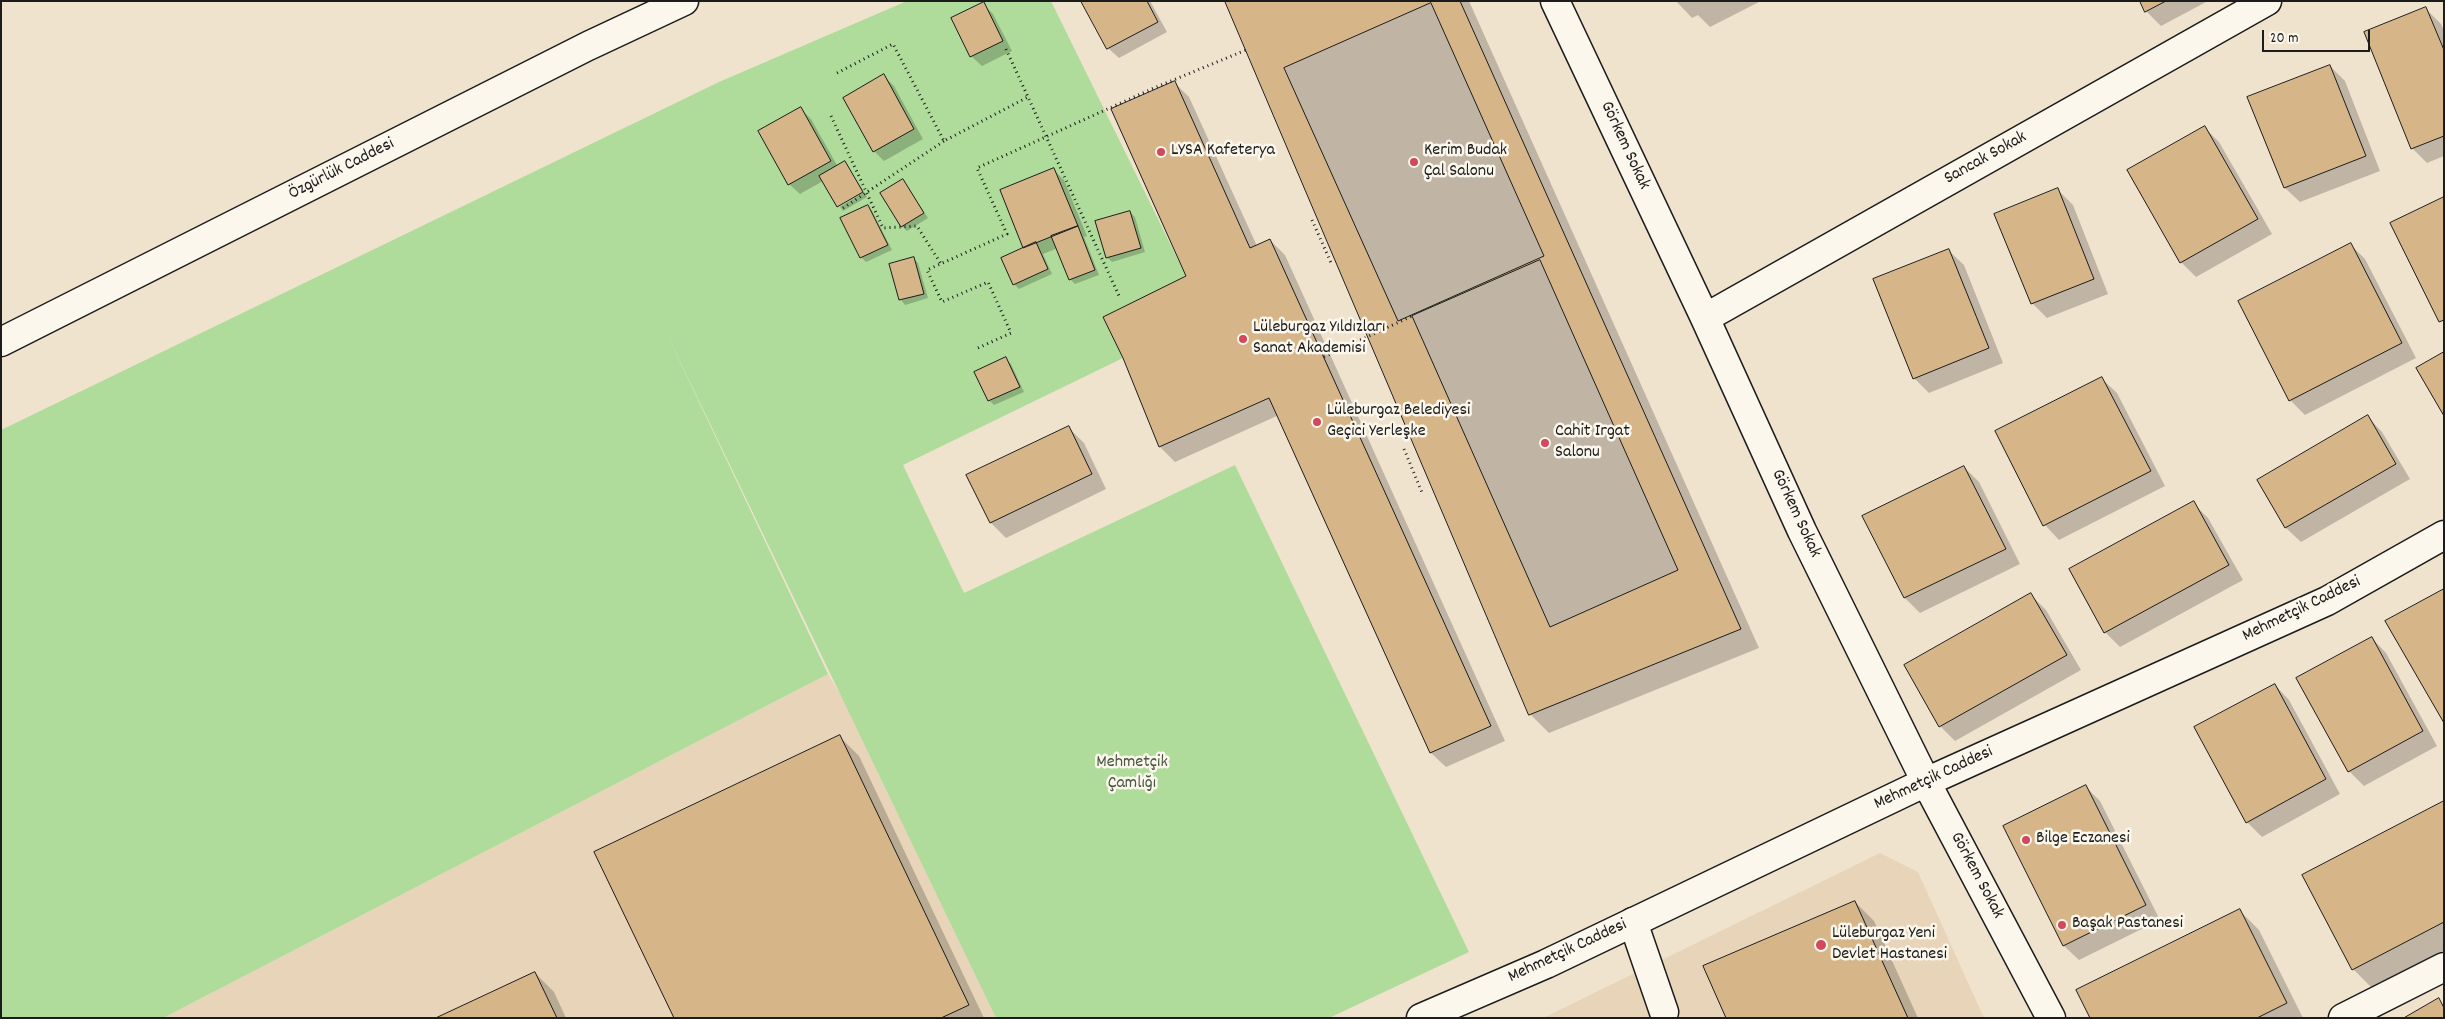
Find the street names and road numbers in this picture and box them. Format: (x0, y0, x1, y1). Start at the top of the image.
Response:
street label: Görkem Sokak (1594, 99, 1654, 193)
street label: Sancak Sokak (1941, 127, 2031, 191)
street label: Özgürlük Caddesi (286, 134, 398, 206)
street label: Görkem Sokak (1765, 467, 1825, 561)
street label: Mehmetçik Caddesi (2239, 572, 2365, 648)
street label: Mehmetçik Caddesi (1871, 742, 1997, 816)
street label: Görkem Sokak (1944, 829, 2008, 923)
street label: Mehmetçik Caddesi (1505, 915, 1631, 989)

